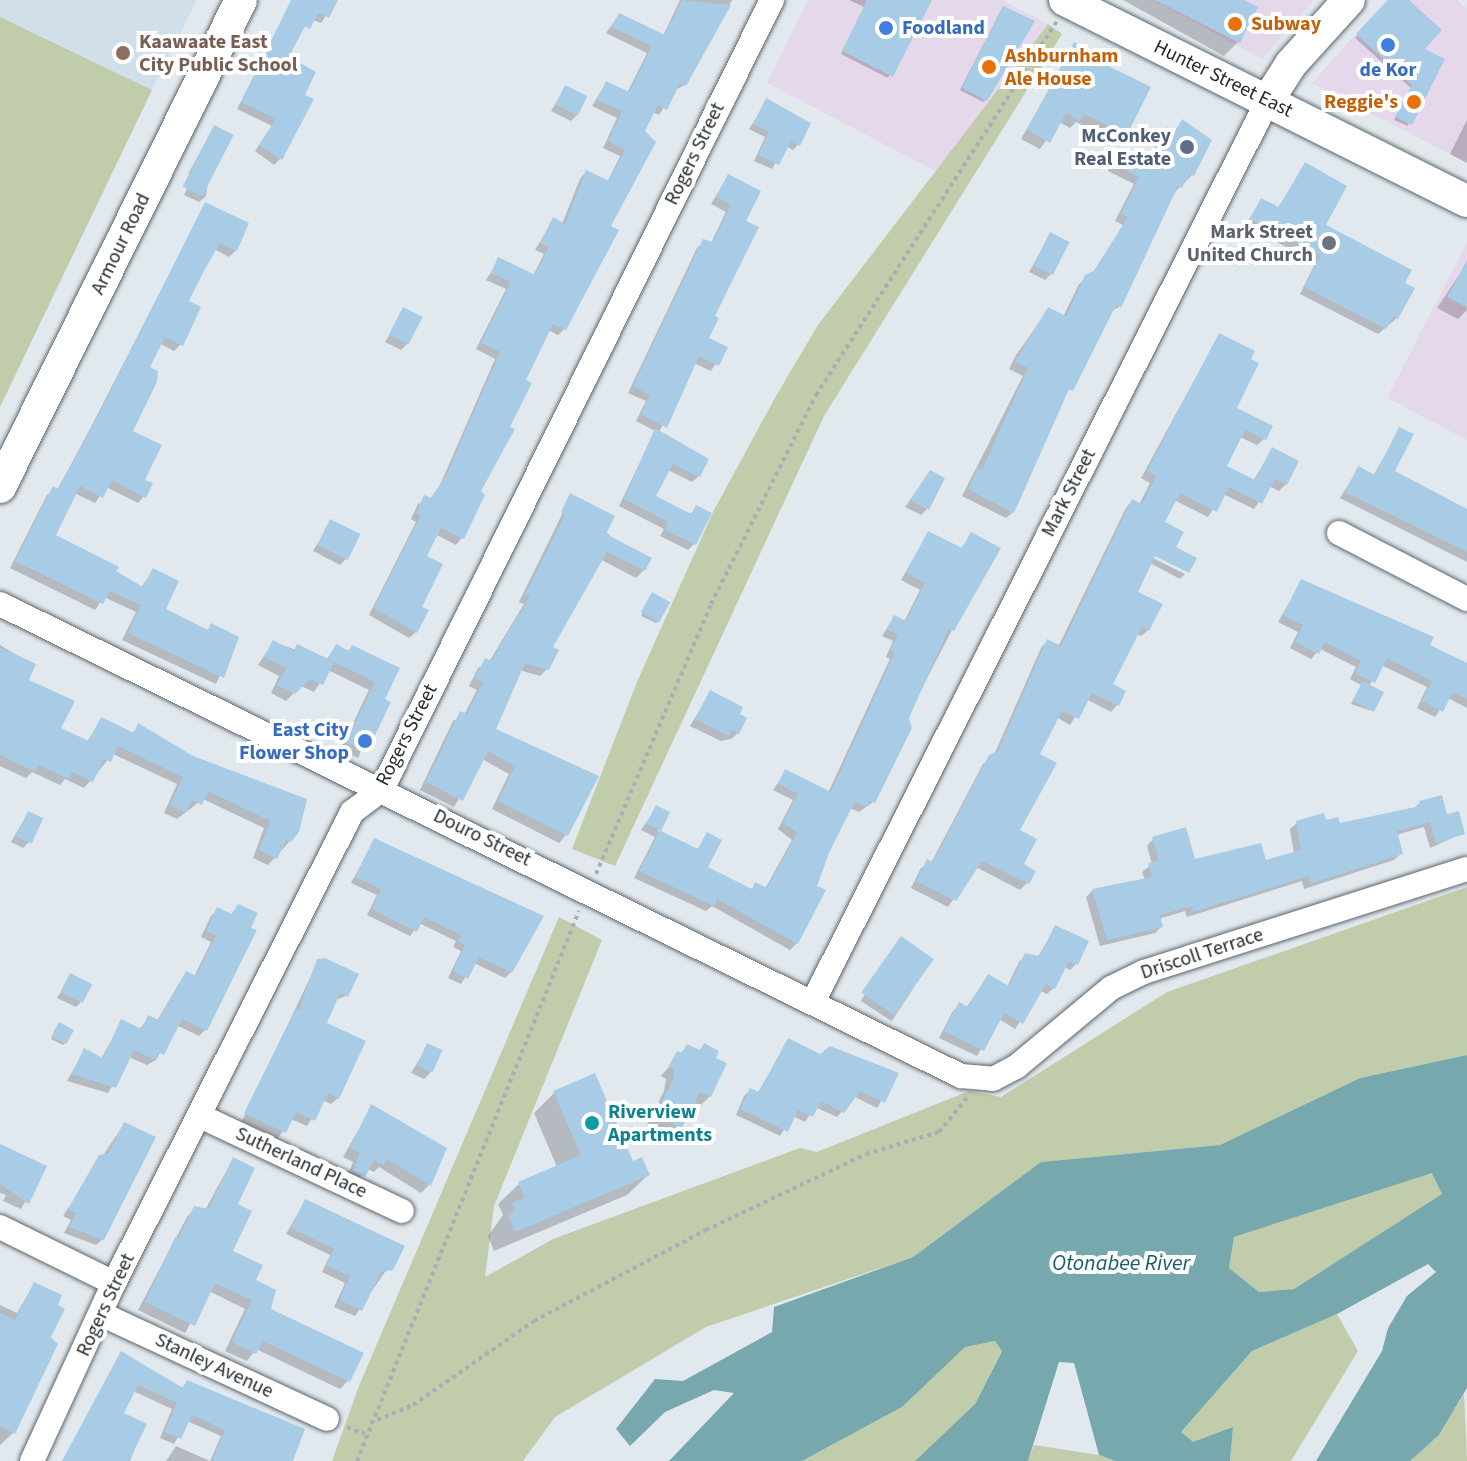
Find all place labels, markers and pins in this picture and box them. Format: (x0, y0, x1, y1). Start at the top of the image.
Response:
place label: Subway (1251, 12, 1321, 36)
marker: Subway (1226, 15, 1244, 33)
place label: Foodland (902, 16, 985, 40)
marker: Foodland (877, 19, 895, 37)
place label: Kaawaate East City Public School (139, 30, 297, 77)
marker: de Kor (1379, 36, 1397, 54)
marker: Kaawaate East City Public School (114, 44, 132, 62)
place label: Ashburnham Ale House (1005, 44, 1118, 91)
marker: Ashburnham Ale House (980, 58, 998, 76)
place label: de Kor (1360, 58, 1416, 82)
place label: Reggie's (1324, 90, 1398, 114)
marker: Reggie's (1405, 93, 1423, 111)
place label: McConkey Real Estate (1074, 124, 1171, 171)
marker: McConkey Real Estate (1178, 138, 1196, 156)
place label: Mark Street United Church (1187, 220, 1313, 267)
marker: Mark Street United Church (1320, 234, 1338, 252)
place label: East City Flower Shop (239, 718, 349, 765)
marker: East City Flower Shop (356, 732, 374, 750)
place label: Riverview Apartments (608, 1100, 712, 1147)
marker: Riverview Apartments (583, 1114, 601, 1132)

